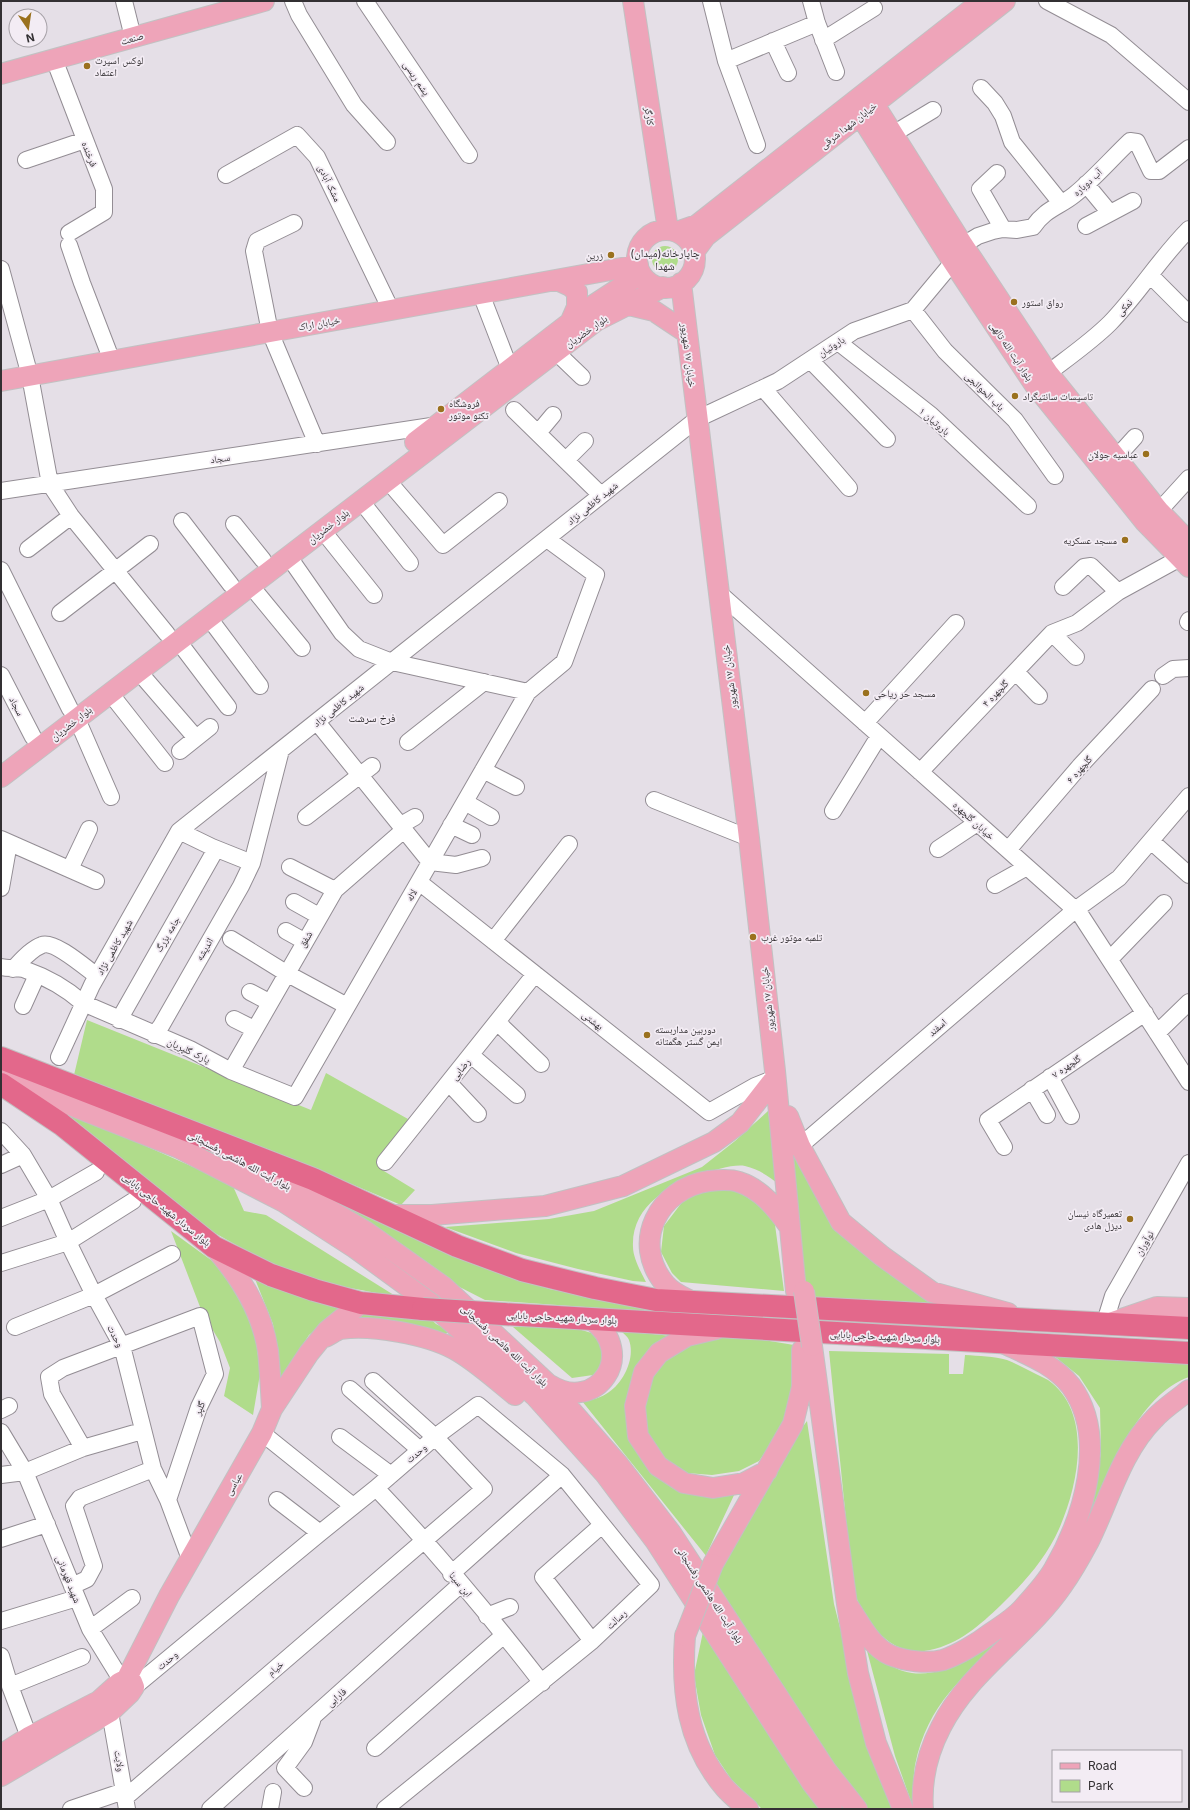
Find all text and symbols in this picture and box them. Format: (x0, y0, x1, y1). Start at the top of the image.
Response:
north arrow (8, 8, 48, 48)
street label: صنعت (119, 29, 145, 47)
text: N (25, 30, 36, 46)
place label: لوکس اسپرت اعتماد (95, 54, 143, 78)
street label: پشم ریسی (399, 58, 433, 99)
marker: لوکس اسپرت اعتماد (82, 61, 92, 71)
street label: خیابان شهدا شرقی (817, 99, 880, 152)
street label: کارگر (642, 105, 657, 126)
street label: فرخنده (80, 140, 100, 168)
street label: مشک آبادی (315, 163, 344, 204)
street label: آب دوباره (1070, 166, 1105, 198)
district label: (چاپارخانه(میدان شهدا (630, 246, 700, 273)
place label: زرین (586, 249, 603, 262)
marker: زرین (606, 250, 616, 260)
place label: رواق استور (1021, 296, 1063, 309)
street label: نمکی (1113, 296, 1136, 318)
marker: رواق استور (1009, 297, 1019, 307)
street label: بلوار خضریان (563, 312, 610, 351)
street label: خیابان اراک (297, 313, 342, 334)
street label: بلوار آیت الله تالهی (987, 319, 1036, 384)
street label: خیابان ۱۷ شهریور (678, 321, 699, 389)
street label: باروتیان (815, 333, 847, 360)
street label: باب الحوائجی (962, 369, 1007, 414)
place label: تاسیسات سانتیگراد (1023, 390, 1093, 402)
marker: تاسیسات سانتیگراد (1010, 391, 1020, 401)
place label: فروشگاه تکنو موتور (448, 397, 489, 421)
marker: فروشگاه تکنو موتور (436, 404, 446, 414)
street label: ۱ باروتیان (917, 404, 953, 438)
place label: عباسیه جولان (1088, 448, 1138, 461)
marker: عباسیه جولان (1141, 449, 1151, 459)
street label: سجاد (209, 451, 231, 465)
street label: شهید کاظمی نژاد (564, 479, 621, 528)
street label: بلوار خضریان (305, 506, 352, 547)
place label: مسجد عسکریه (1063, 534, 1117, 546)
marker: مسجد عسکریه (1120, 535, 1130, 545)
street label: خیابان ۱۷ شهریور (719, 643, 740, 711)
street label: گلچهره ۴ (979, 677, 1012, 709)
street label: شهید کاظمی نژاد (310, 681, 367, 730)
place label: مسجد حر ریاحی (874, 687, 936, 700)
marker: مسجد حر ریاحی (861, 688, 871, 698)
street label: سجاد (7, 694, 27, 718)
street label: بلوار خضریان (48, 703, 95, 744)
district label: فرخ سرشت (348, 711, 396, 725)
street label: گلچهره ۶ (1064, 752, 1095, 786)
street label: خیابان گلچهره (950, 798, 998, 843)
street label: لاله (403, 887, 419, 903)
street label: جامه بزرگ (152, 914, 182, 954)
street label: شهید کاظمی نژاد (93, 917, 136, 977)
street label: شفق (296, 928, 315, 950)
place label: تلمبه موتور غرب (761, 931, 822, 943)
marker: تلمبه موتور غرب (748, 932, 758, 942)
street label: اندیشه (193, 935, 215, 963)
street label: خیابان ۱۷ شهریور (758, 965, 777, 1033)
street label: بهشتی (579, 1008, 606, 1033)
street label: اسفند (925, 1016, 949, 1038)
place label: دوربین مداربسته ایمن گستر هگمتانه (655, 1023, 722, 1048)
marker: دوربین مداربسته ایمن گستر هگمتانه (642, 1030, 652, 1040)
street label: پارک گلپریان (165, 1035, 212, 1066)
street label: گلچهره ۷ (1049, 1052, 1084, 1081)
street label: رضایی (448, 1056, 473, 1083)
street label: بلوار آیت الله هاشمی رفسنجانی (186, 1128, 294, 1193)
street label: بلوار سردار شهید حاجی بابایی (120, 1170, 214, 1249)
place label: تعمیرگاه نیسان دیزل هادی (1068, 1207, 1122, 1232)
marker: تعمیرگاه نیسان دیزل هادی (1125, 1214, 1135, 1224)
street label: نوآوران (1132, 1228, 1157, 1258)
street label: بلوار آیت الله هاشمی رفسنجانی (458, 1302, 551, 1389)
street label: بلوار سردار شهید حاجی بابایی (507, 1308, 618, 1327)
street label: وحدت (105, 1323, 127, 1349)
street label: بلوار سردار شهید حاجی بابایی (830, 1327, 941, 1346)
street label: گلپر (190, 1399, 208, 1418)
street label: وحدت (403, 1441, 429, 1465)
street label: عباسی (222, 1471, 245, 1498)
street label: بلوار آیت الله هاشمی رفسنجانی (673, 1543, 746, 1646)
street label: شهید قهرمانی (53, 1553, 84, 1605)
street label: ابن سینا (446, 1569, 475, 1600)
street label: رسالت (603, 1607, 629, 1631)
street label: وحدت (154, 1648, 180, 1672)
street label: خیام (265, 1657, 287, 1680)
street label: فارابی (324, 1685, 349, 1710)
street label: ولایت (112, 1749, 128, 1773)
legend (1052, 1750, 1182, 1802)
text: Road (1088, 1758, 1117, 1773)
text: Park (1088, 1778, 1114, 1793)

